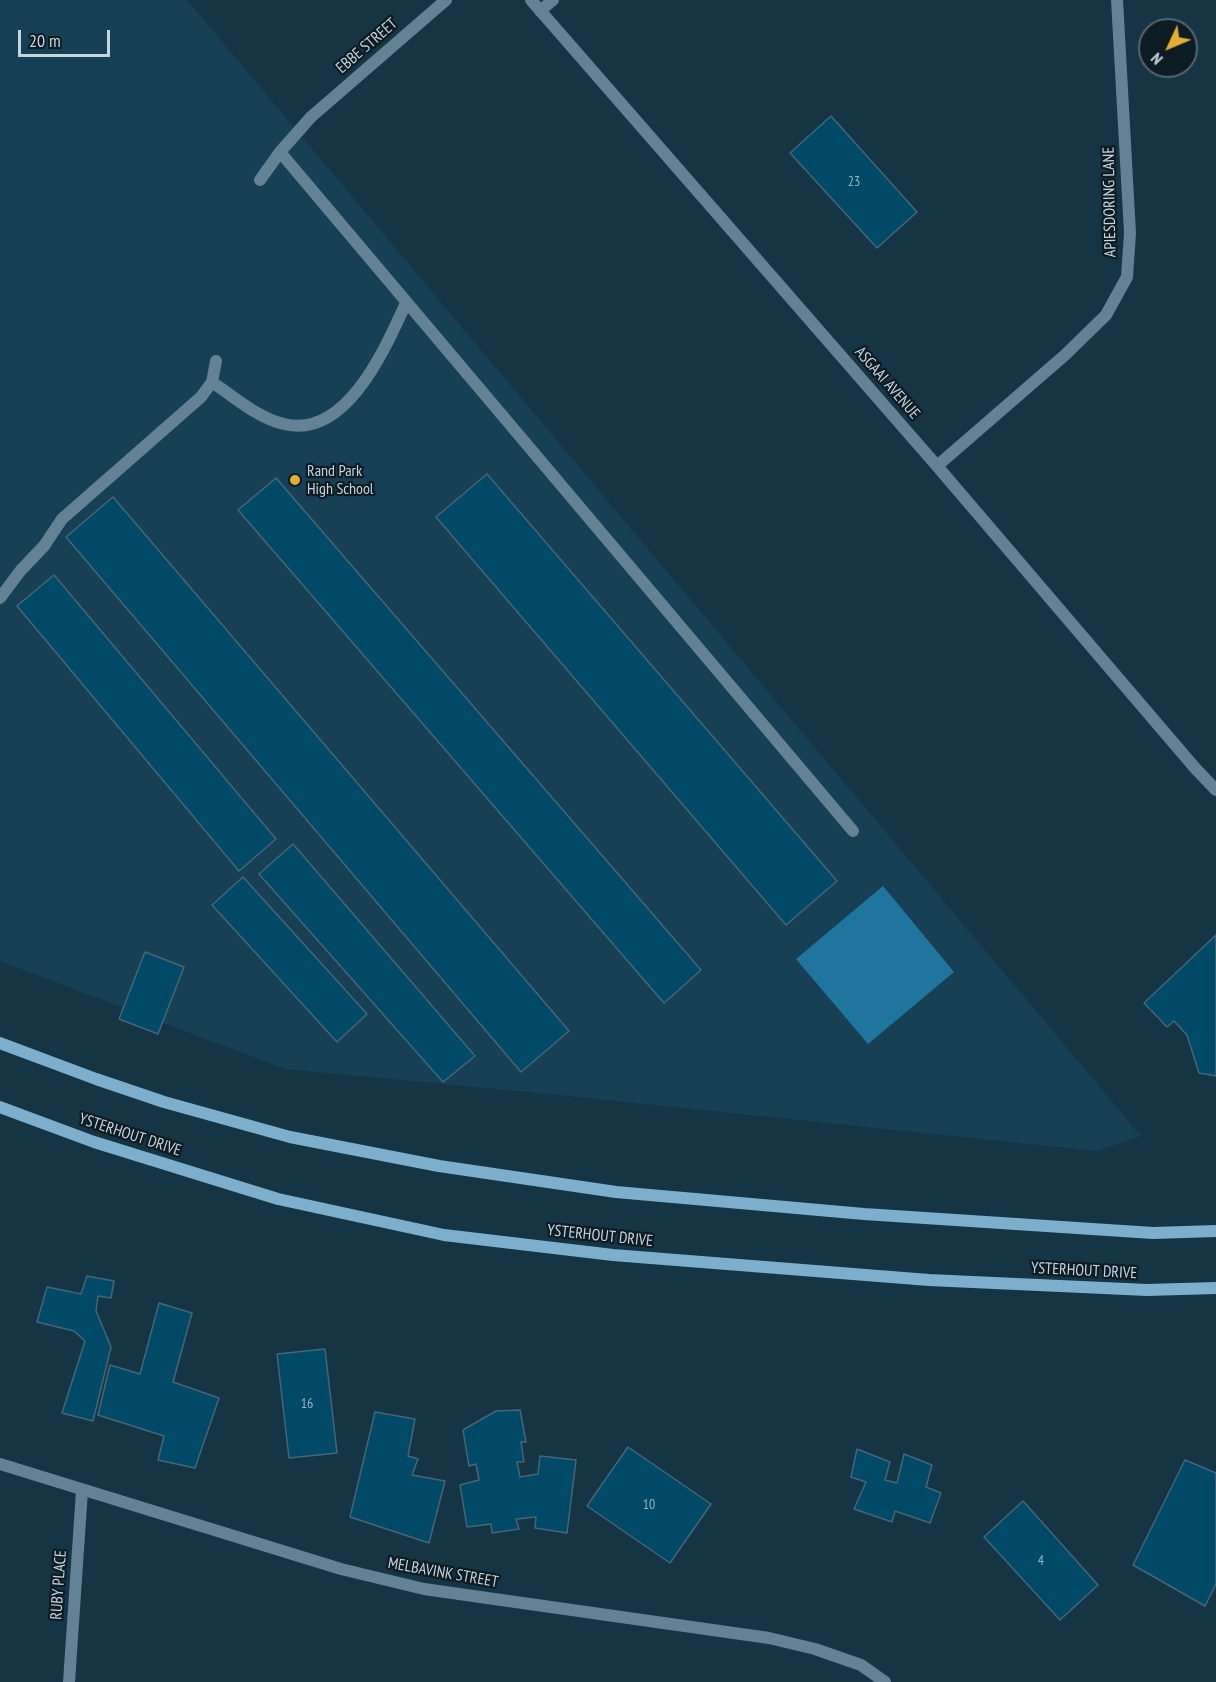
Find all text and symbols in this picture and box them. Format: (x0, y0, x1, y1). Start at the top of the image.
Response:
street label: EBBE STREET (332, 14, 402, 78)
scale bar (21, 18, 112, 56)
north arrow (1138, 18, 1198, 78)
text: 20 m (29, 29, 61, 52)
text: N (1146, 49, 1167, 69)
street label: APIESDORING LANE (1099, 147, 1121, 257)
house number: 23 (848, 174, 860, 190)
street label: ASGAAI AVENUE (850, 343, 924, 423)
place label: Rand Park High School (307, 461, 374, 499)
marker: Rand Park High School (288, 473, 302, 487)
street label: YSTERHOUT DRIVE (77, 1109, 183, 1161)
street label: YSTERHOUT DRIVE (546, 1221, 654, 1251)
street label: YSTERHOUT DRIVE (1030, 1259, 1138, 1283)
house number: 16 (301, 1396, 313, 1412)
house number: 10 (643, 1497, 655, 1513)
street label: RUBY PLACE (47, 1550, 71, 1620)
house number: 4 (1038, 1553, 1044, 1569)
street label: MELBAVINK STREET (386, 1554, 500, 1592)

